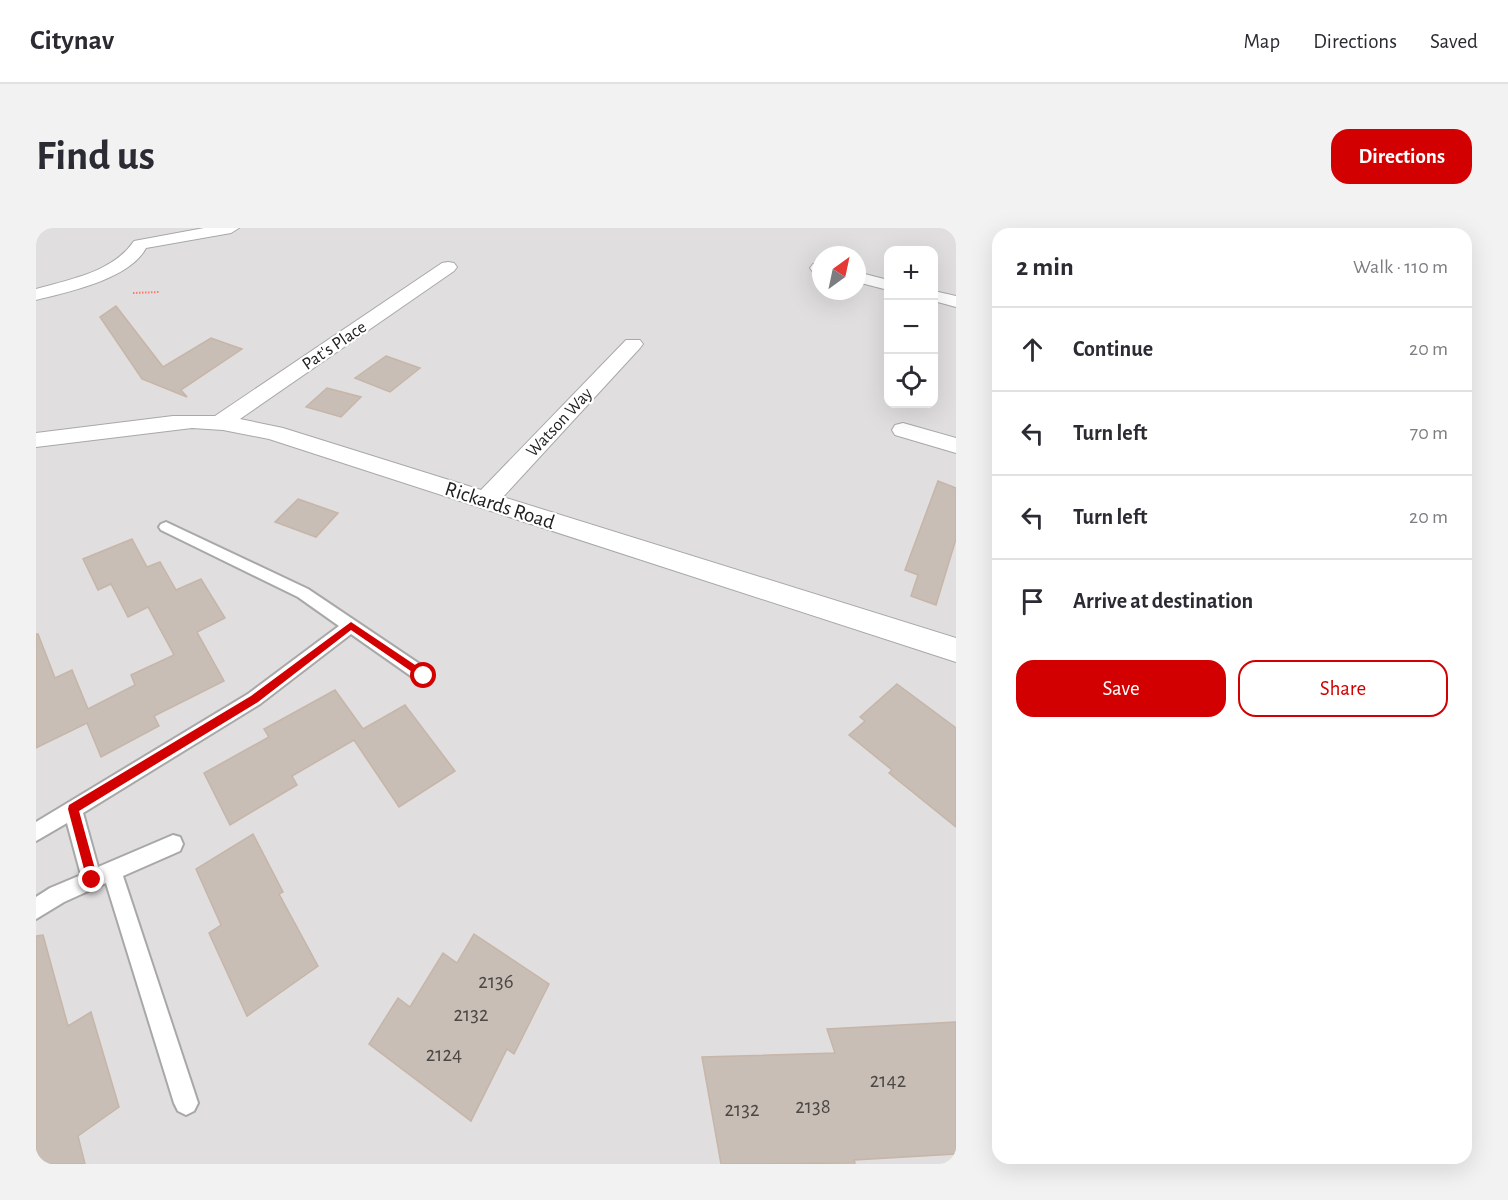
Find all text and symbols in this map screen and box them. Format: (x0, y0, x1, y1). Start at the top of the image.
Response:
text: Citynav (30, 27, 114, 55)
text: Map (1244, 31, 1280, 52)
text: Directions (1313, 31, 1397, 52)
text: Saved (1430, 31, 1478, 52)
button: Directions (1331, 129, 1472, 184)
text: Find us (36, 135, 155, 177)
north arrow (812, 246, 866, 300)
map controls (884, 246, 938, 408)
button: + (884, 246, 938, 300)
text: 2 min (1016, 254, 1074, 280)
text: Walk · 110 m (1353, 257, 1448, 277)
button: − (884, 300, 938, 354)
street label: Pat's Place (299, 318, 370, 374)
icon: ahead (1016, 333, 1049, 366)
text: Continue (1073, 338, 1153, 360)
text: 20 m (1409, 339, 1448, 359)
button: locate (884, 354, 938, 408)
street label: Watson Way (523, 384, 596, 461)
icon: left (1016, 417, 1049, 450)
text: Turn left (1073, 422, 1147, 444)
text: 70 m (1410, 423, 1448, 443)
street label: Rickards Road (442, 478, 557, 533)
icon: left (1016, 501, 1049, 534)
text: Turn left (1073, 506, 1147, 528)
text: 20 m (1409, 507, 1448, 527)
icon: arrive (1016, 585, 1049, 618)
text: Arrive at destination (1073, 590, 1253, 612)
button: Save (1016, 660, 1226, 717)
button: Share (1238, 660, 1448, 717)
route start (410, 662, 436, 688)
route end (78, 866, 104, 892)
house number: 2136 (478, 971, 514, 992)
house number: 2132 (454, 1004, 489, 1025)
house number: 2124 (426, 1044, 462, 1065)
house number: 2142 (870, 1070, 906, 1091)
house number: 2138 (795, 1096, 831, 1117)
house number: 2132 (725, 1099, 760, 1120)

